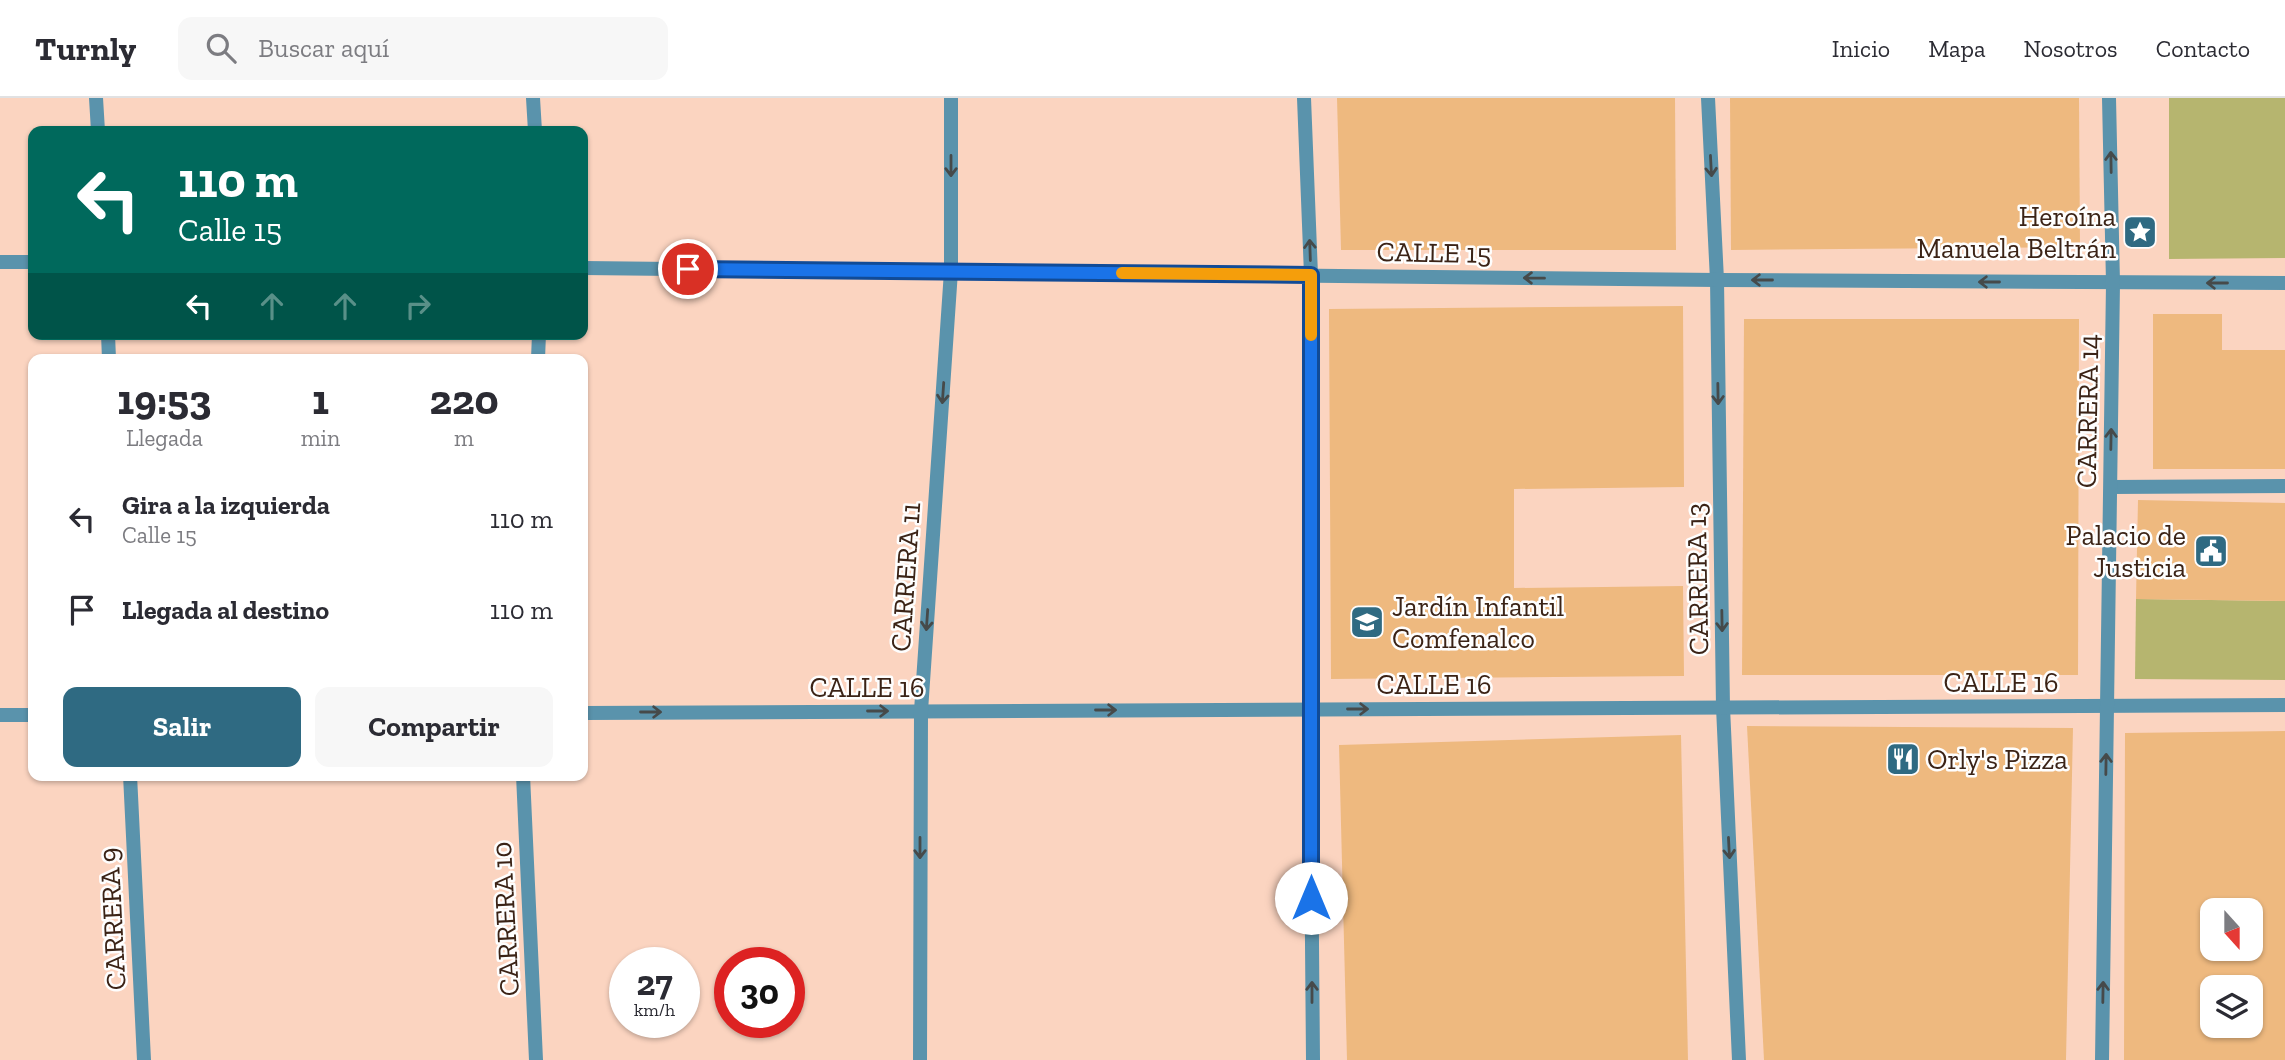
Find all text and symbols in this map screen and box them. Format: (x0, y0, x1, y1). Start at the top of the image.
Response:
search box (178, 17, 668, 80)
text: Turnly (35, 29, 136, 68)
icon: search (202, 29, 240, 67)
text: Buscar aquí (258, 32, 389, 64)
text: Inicio (1832, 34, 1890, 63)
text: Mapa (1928, 34, 1985, 63)
text: Nosotros (2023, 34, 2118, 63)
text: Contacto (2156, 34, 2250, 63)
text: 110 m (178, 151, 298, 210)
one-way arrow (2104, 151, 2118, 174)
icon: left (63, 154, 154, 245)
one-way arrow (944, 154, 958, 177)
one-way arrow (1705, 154, 1718, 177)
place label: Heroína Manuela Beltrán (1917, 200, 2116, 265)
text: Calle 15 (178, 211, 282, 249)
place icon: Heroína Manuela Beltrán (2121, 213, 2159, 251)
street label: CALLE 15 (1376, 235, 1492, 270)
pin (658, 239, 718, 299)
one-way arrow (1303, 239, 1316, 262)
icon: arrive (669, 250, 707, 288)
one-way arrow (1523, 271, 1546, 284)
one-way arrow (1751, 273, 1774, 287)
one-way arrow (1978, 275, 2001, 289)
one-way arrow (2206, 276, 2229, 290)
icon: left (180, 287, 218, 325)
icon: ahead (253, 287, 291, 325)
icon: ahead (326, 287, 364, 325)
icon: right (399, 287, 437, 325)
street label: CARRERA 14 (2070, 334, 2105, 488)
text: 19:53 (117, 374, 211, 425)
text: 1 (312, 374, 329, 425)
text: 220 (429, 374, 499, 425)
one-way arrow (936, 382, 949, 405)
one-way arrow (1712, 382, 1725, 405)
text: Llegada (126, 424, 203, 452)
text: min (301, 424, 340, 452)
text: m (454, 424, 474, 452)
one-way arrow (2104, 428, 2118, 451)
text: Gira a la izquierda (122, 489, 330, 521)
icon: left (63, 500, 101, 538)
street label: CARRERA 11 (884, 501, 927, 653)
street label: CARRERA 13 (1680, 502, 1715, 656)
text: 110 m (490, 503, 553, 535)
place label: Palacio de Justicia (2066, 519, 2186, 584)
text: Calle 15 (122, 521, 197, 549)
public building icon: Palacio de Justicia (2192, 532, 2230, 570)
place label: Jardín Infantil Comfenalco (1392, 590, 1564, 655)
icon: arrive (63, 591, 101, 629)
text: Llegada al destino (122, 594, 329, 626)
text: 110 m (490, 594, 553, 626)
school or university icon: Jardín Infantil Comfenalco (1348, 603, 1386, 641)
one-way arrow (920, 609, 933, 631)
one-way arrow (1715, 609, 1728, 632)
street label: CALLE 16 (1943, 666, 2059, 699)
street label: CALLE 16 (1376, 668, 1492, 701)
street label: CALLE 16 (809, 671, 925, 704)
button: Salir (63, 687, 301, 767)
button: Compartir (315, 687, 553, 767)
one-way arrow (1094, 703, 1117, 717)
one-way arrow (1346, 703, 1369, 716)
one-way arrow (867, 704, 890, 718)
one-way arrow (639, 705, 662, 719)
restaurant icon: Orly's Pizza (1884, 740, 1922, 778)
place label: Orly's Pizza (1927, 743, 2068, 776)
one-way arrow (2100, 753, 2113, 776)
one-way arrow (913, 836, 927, 859)
one-way arrow (1723, 837, 1736, 860)
street label: CARRERA 10 (485, 841, 526, 997)
street label: CARRERA 9 (92, 847, 133, 991)
position arrow (1274, 861, 1348, 935)
north arrow (2200, 898, 2263, 961)
map controls (2200, 898, 2263, 1038)
speed limit sign: 30 (714, 947, 805, 1038)
text: 27 (636, 962, 673, 1004)
button: layers (2200, 975, 2263, 1038)
one-way arrow (1305, 981, 1319, 1004)
one-way arrow (2096, 981, 2110, 1004)
text: km/h (634, 999, 675, 1021)

